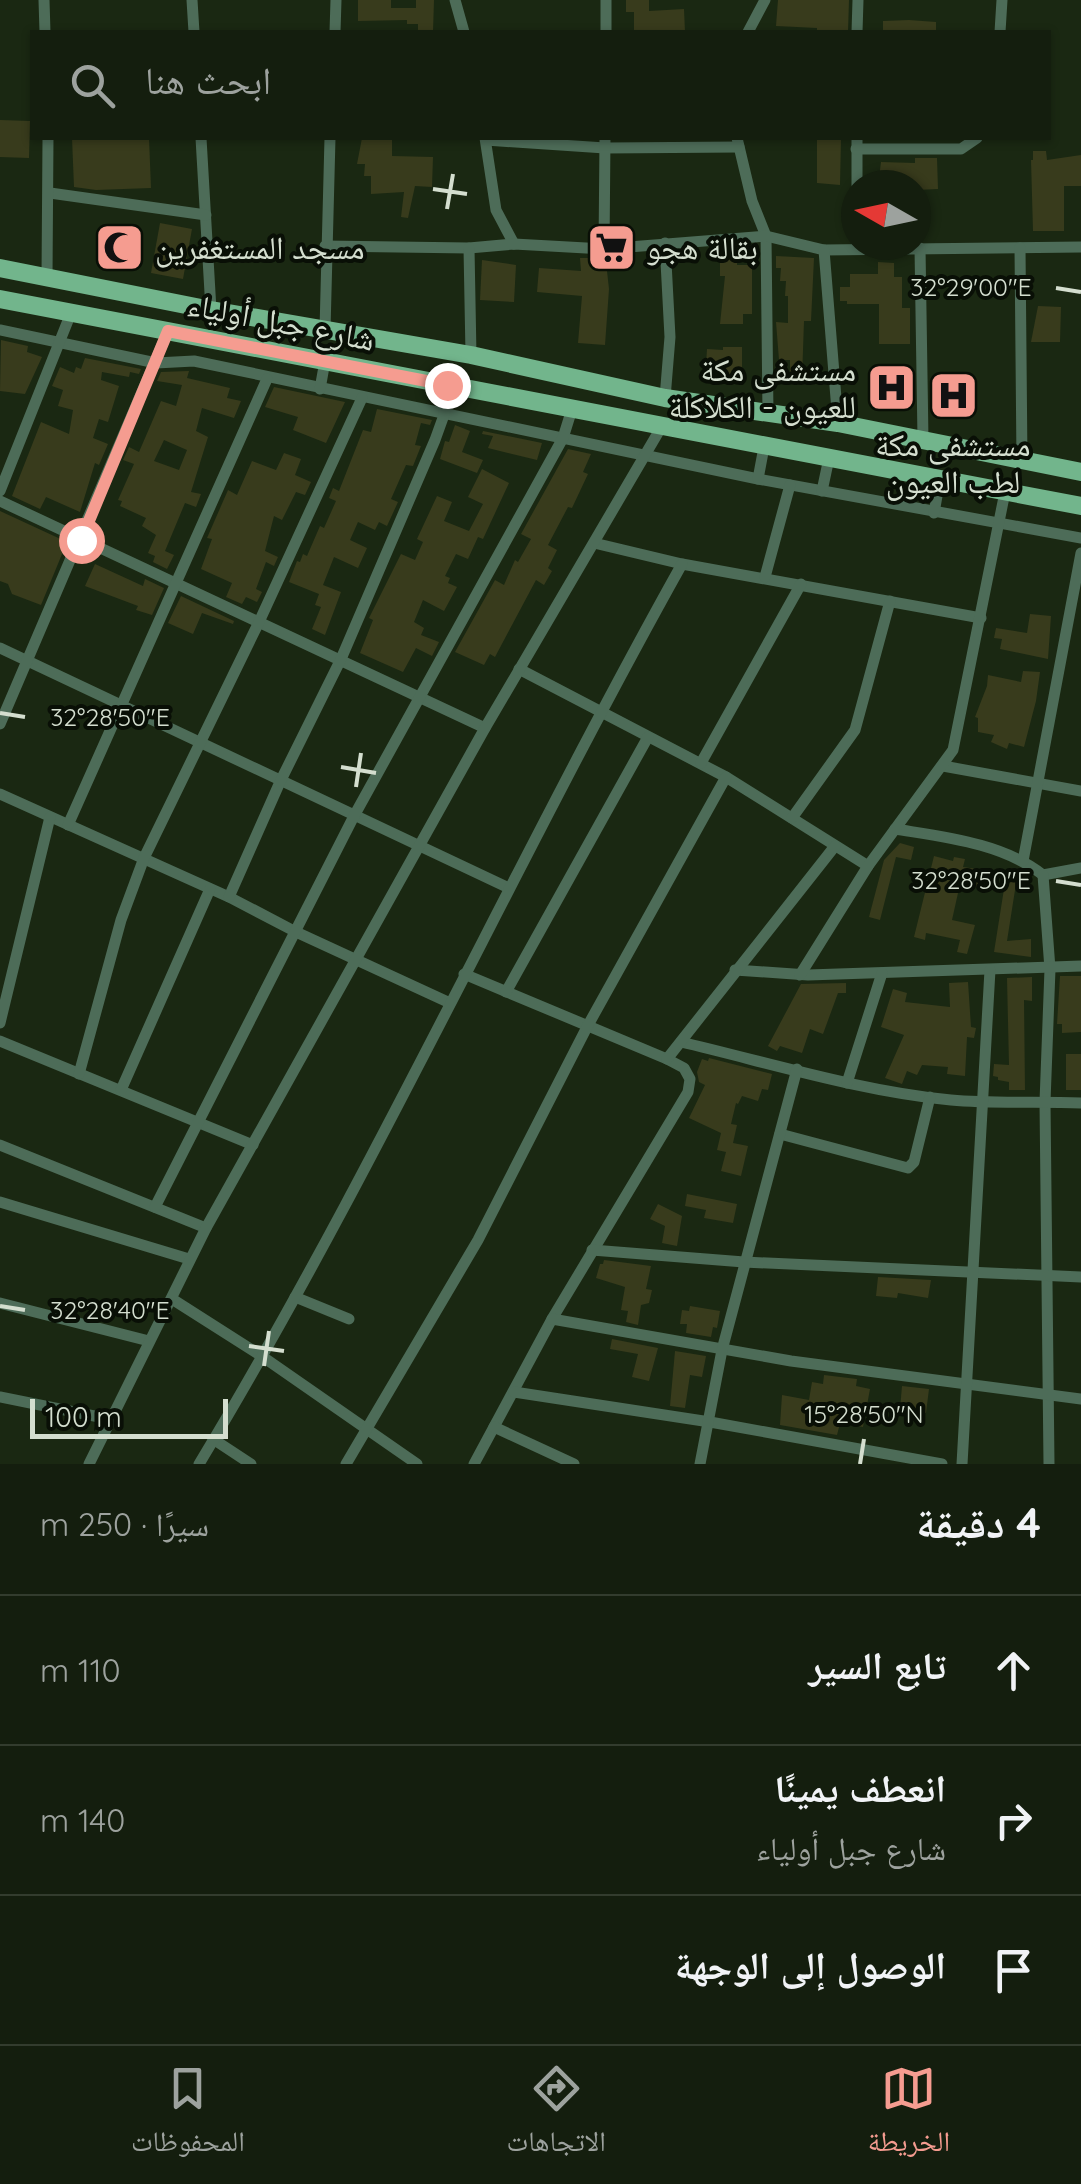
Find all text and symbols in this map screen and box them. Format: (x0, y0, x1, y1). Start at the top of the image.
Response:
search box (30, 30, 1051, 140)
text: ابحث هنا (145, 56, 271, 104)
icon: search (65, 58, 120, 113)
north arrow (841, 170, 931, 260)
mosque icon: مسجد المستغفرين (94, 222, 146, 274)
supermarket icon: بقالة هجو (585, 222, 637, 274)
place label: مسجد المستغفرين (155, 227, 365, 268)
place label: بقالة هجو (646, 227, 758, 267)
text: 32°29'00"E (910, 271, 1032, 302)
street label: شارع جبل أولياء (184, 283, 378, 360)
place label: مستشفى مكة للعيون - الكلاكلة (669, 349, 856, 426)
hospital icon: مستشفى مكة للعيون - الكلاكلة (865, 362, 917, 414)
route end (425, 363, 471, 409)
hospital icon: مستشفى مكة لطب العيون (927, 369, 979, 421)
place label: مستشفى مكة لطب العيون (875, 424, 1031, 501)
route start (59, 518, 105, 564)
text: 32°28'50"E (50, 701, 170, 732)
text: 32°28'50"E (911, 864, 1031, 895)
text: 32°28'40"E (50, 1294, 170, 1325)
scale bar (30, 1394, 228, 1438)
text: 15°28'50"N (804, 1398, 924, 1429)
text: 100 m (45, 1399, 122, 1434)
text: 4 دقيقة (916, 1496, 1041, 1549)
text: سيرًا · 250 m (40, 1504, 209, 1544)
text: تابع السير (809, 1641, 946, 1689)
icon: ahead (986, 1643, 1041, 1698)
text: 110 m (40, 1650, 121, 1690)
text: انعطف يمينًا (774, 1764, 946, 1812)
icon: right (986, 1793, 1041, 1848)
text: 140 m (40, 1800, 125, 1840)
text: شارع جبل أولياء (756, 1828, 946, 1868)
text: الوصول إلى الوجهة (675, 1941, 946, 1989)
icon: arrive (986, 1943, 1041, 1998)
tab: المحفوظات (131, 2061, 245, 2169)
tab: الاتجاهات (507, 2061, 606, 2169)
tab: الخريطة (868, 2061, 950, 2169)

